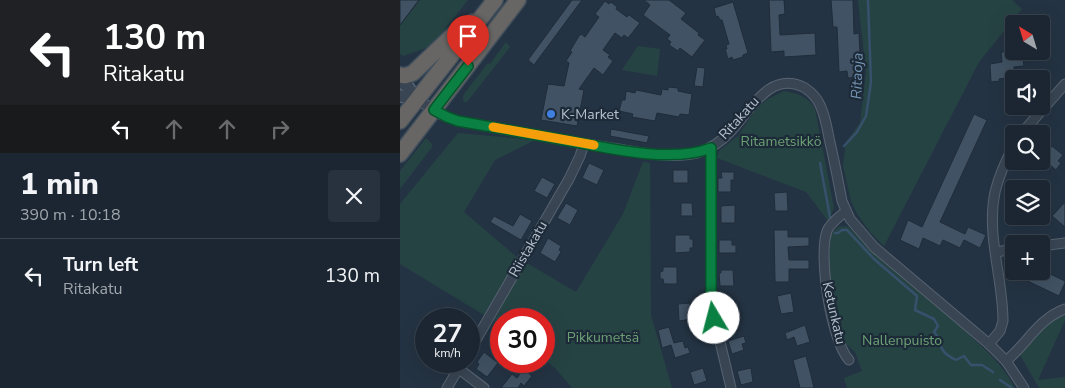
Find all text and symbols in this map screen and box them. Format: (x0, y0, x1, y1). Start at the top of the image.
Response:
text: 130 m (103, 14, 206, 61)
pin (447, 15, 489, 66)
north arrow (1005, 15, 1050, 60)
map controls (1005, 15, 1050, 280)
icon: left (20, 20, 85, 85)
icon: arrive (454, 22, 482, 50)
water label: Ritaoja (846, 52, 868, 100)
text: Ritakatu (103, 59, 185, 89)
button: sound (1005, 70, 1050, 115)
street label: Ritakatu (715, 92, 763, 144)
place label: K-Market (561, 105, 619, 124)
marker: K-Market (545, 108, 557, 120)
icon: left (107, 115, 135, 143)
icon: ahead (160, 115, 188, 143)
icon: ahead (213, 115, 241, 143)
icon: right (266, 115, 294, 143)
button: search (1005, 125, 1050, 170)
park label: Ritametsikkö (741, 132, 822, 151)
text: 1 min (20, 164, 99, 205)
button: close (328, 170, 380, 222)
button: layers (1005, 180, 1050, 225)
text: 390 m · 10:18 (20, 204, 121, 226)
street label: Riistakatu (504, 217, 552, 281)
button: + (1005, 235, 1050, 280)
text: Turn left (63, 252, 138, 278)
icon: left (20, 262, 48, 290)
text: 130 m (325, 263, 380, 289)
text: Ritakatu (63, 278, 122, 300)
street label: Ketunkatu (818, 280, 850, 346)
position arrow (687, 291, 739, 343)
speed limit sign: 30 (490, 308, 555, 373)
text: 27 (432, 317, 463, 351)
park label: Pikkumetsä (567, 328, 639, 347)
park label: Nallenpuisto (862, 331, 942, 350)
text: km/h (434, 345, 461, 361)

